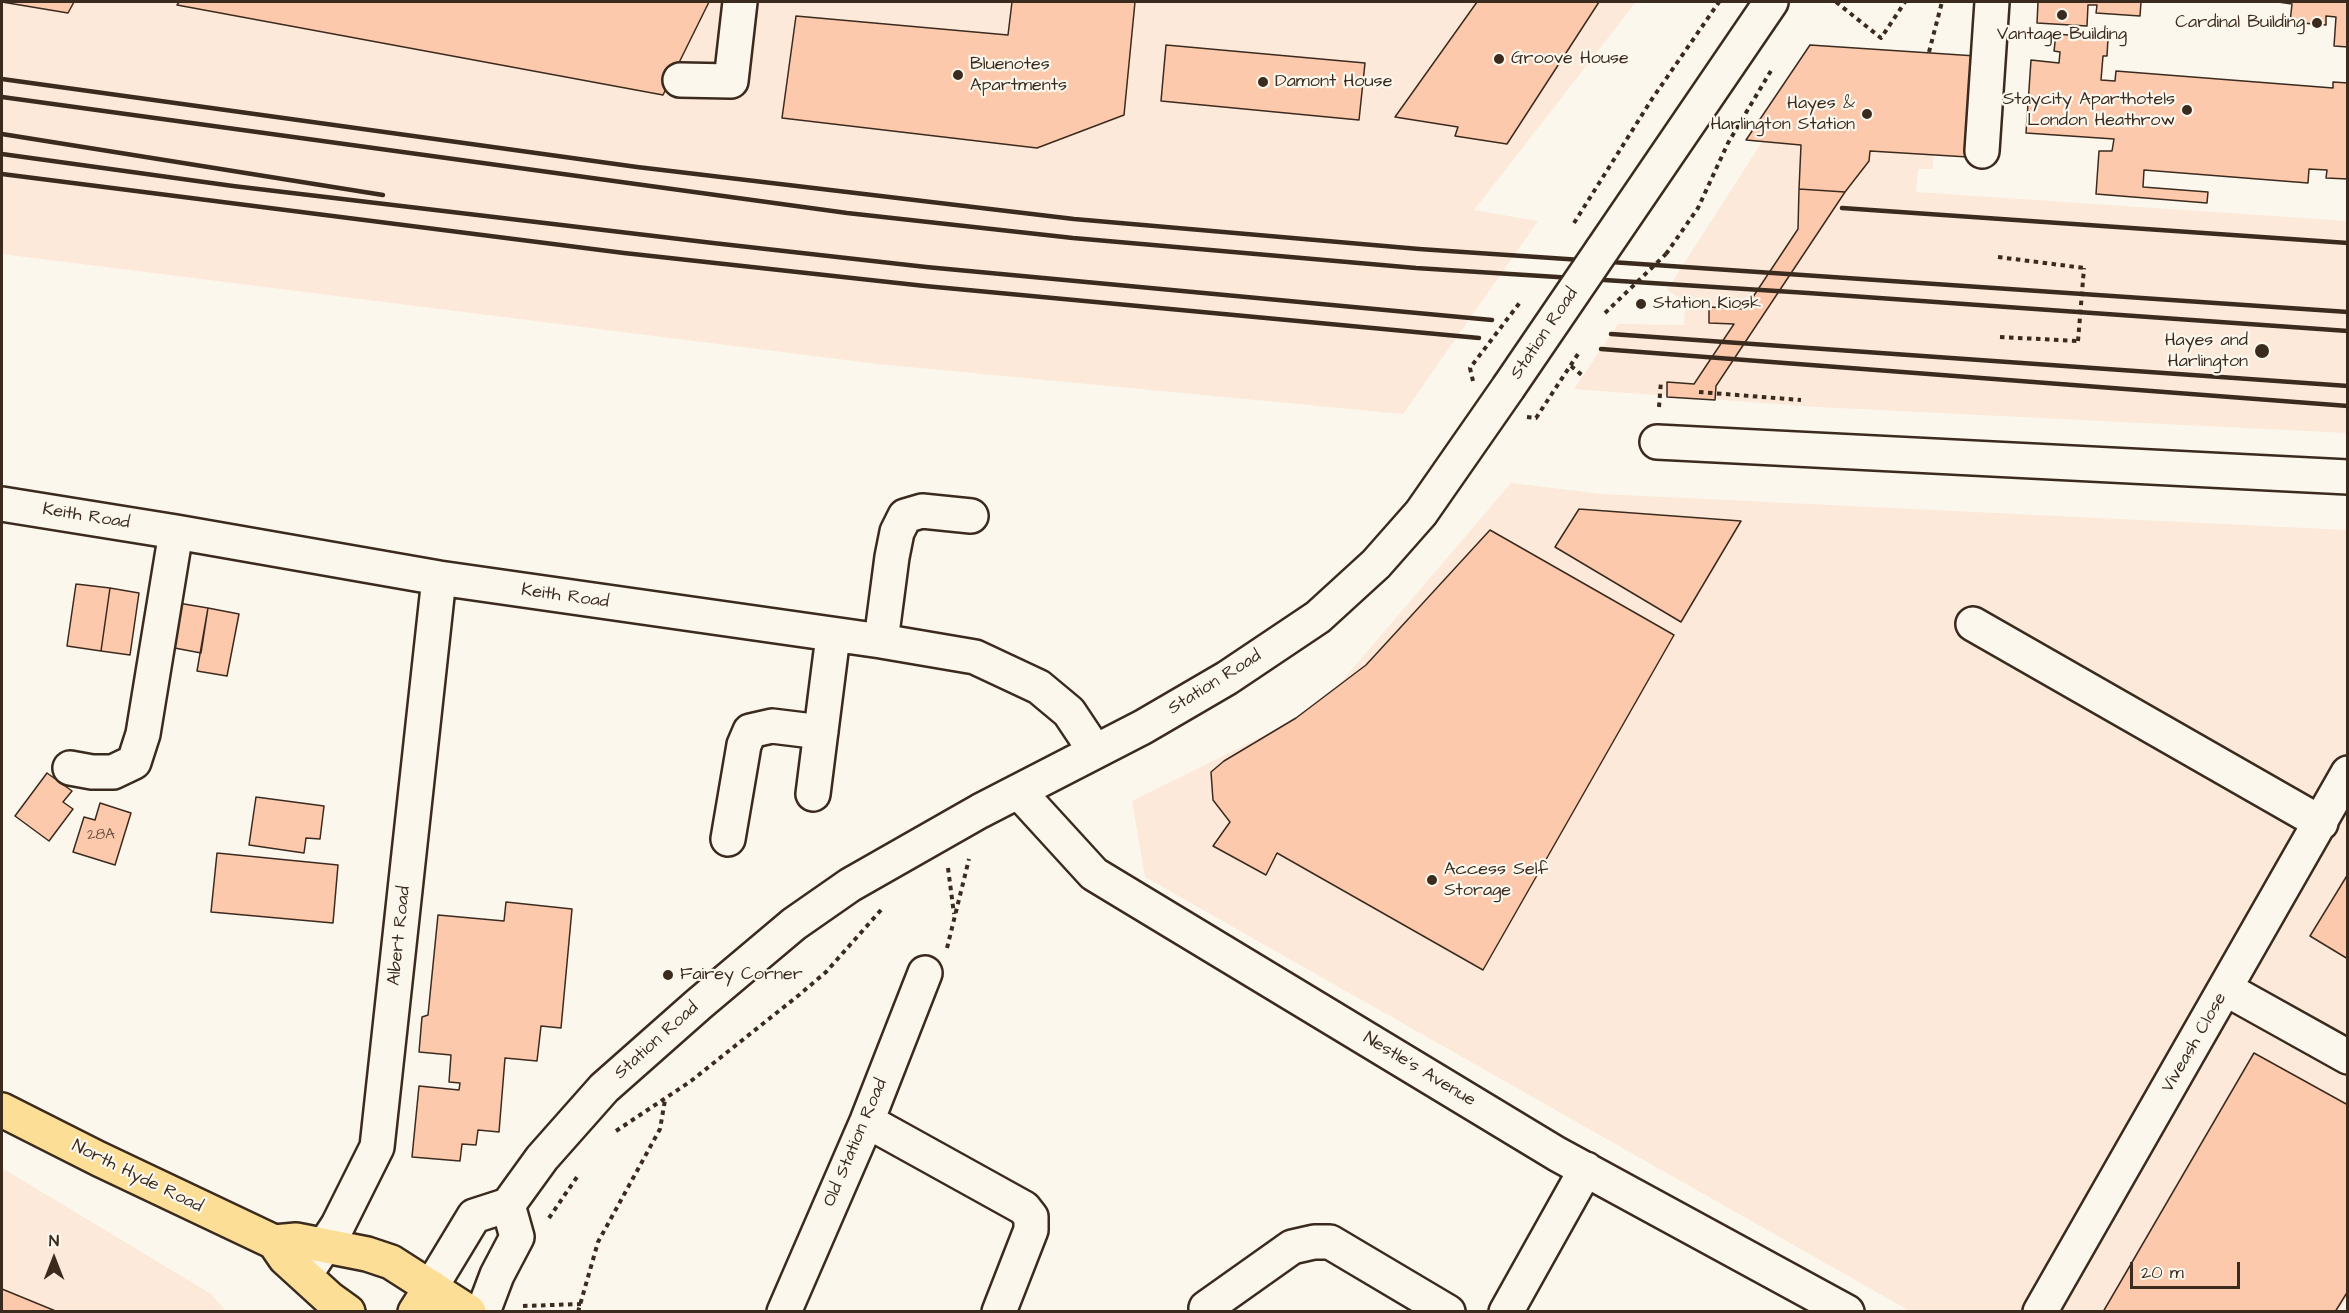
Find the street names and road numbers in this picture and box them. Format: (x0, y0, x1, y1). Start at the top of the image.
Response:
street label: Station Road (1506, 284, 1584, 384)
street label: Keith Road (41, 499, 131, 535)
street label: Keith Road (520, 580, 610, 614)
street label: Station Road (1164, 646, 1266, 720)
street label: Albert Road (384, 885, 416, 987)
street label: Viveash Close (2158, 989, 2232, 1097)
street label: Station Road (611, 998, 703, 1084)
street label: Nestle's Avenue (1359, 1028, 1479, 1112)
street label: Old Station Road (819, 1076, 893, 1210)
street label: North Hyde Road (68, 1136, 206, 1218)

